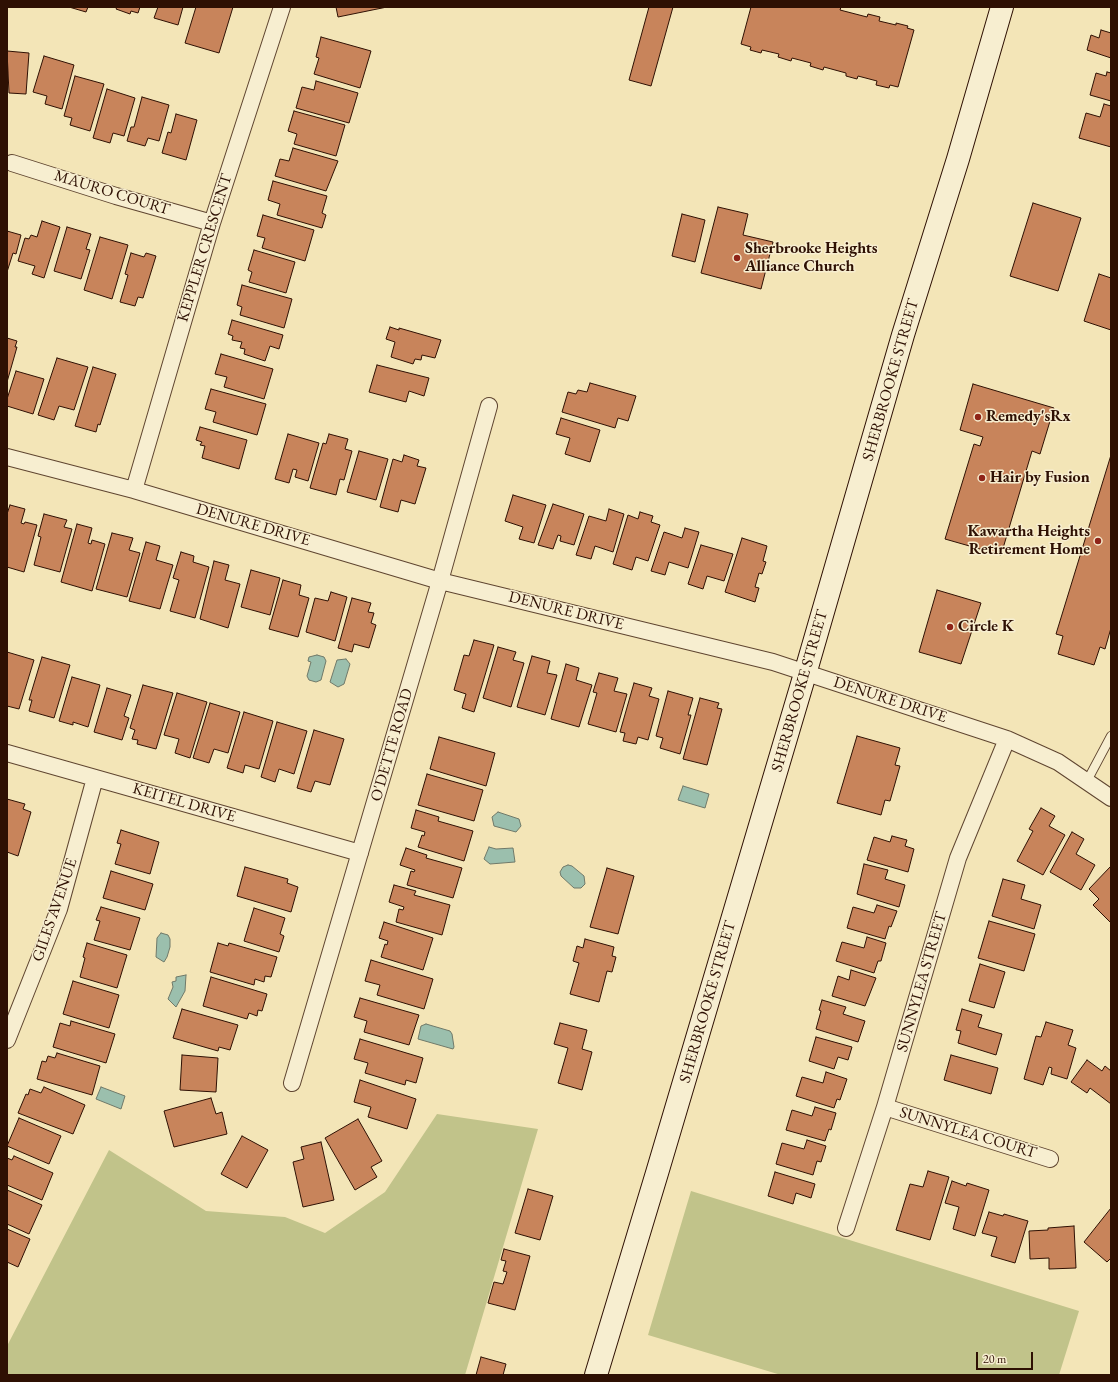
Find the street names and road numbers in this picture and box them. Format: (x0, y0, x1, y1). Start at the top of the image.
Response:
street label: MAURO COURT (52, 166, 172, 220)
street label: KEPPLER CRESCENT (173, 172, 237, 324)
street label: SHERBROOKE STREET (859, 297, 923, 463)
street label: DENURE DRIVE (194, 500, 312, 550)
street label: DENURE DRIVE (506, 587, 626, 635)
street label: SHERBROOKE STREET (768, 608, 832, 774)
street label: DENURE DRIVE (831, 673, 949, 727)
street label: O'DETTE ROAD (367, 686, 417, 804)
street label: KEITEL DRIVE (130, 779, 238, 827)
street label: GILES AVENUE (28, 856, 82, 964)
street label: SUNNYLEA STREET (893, 910, 951, 1054)
street label: SHERBROOKE STREET (676, 919, 740, 1085)
street label: SUNNYLEA COURT (897, 1103, 1039, 1163)

